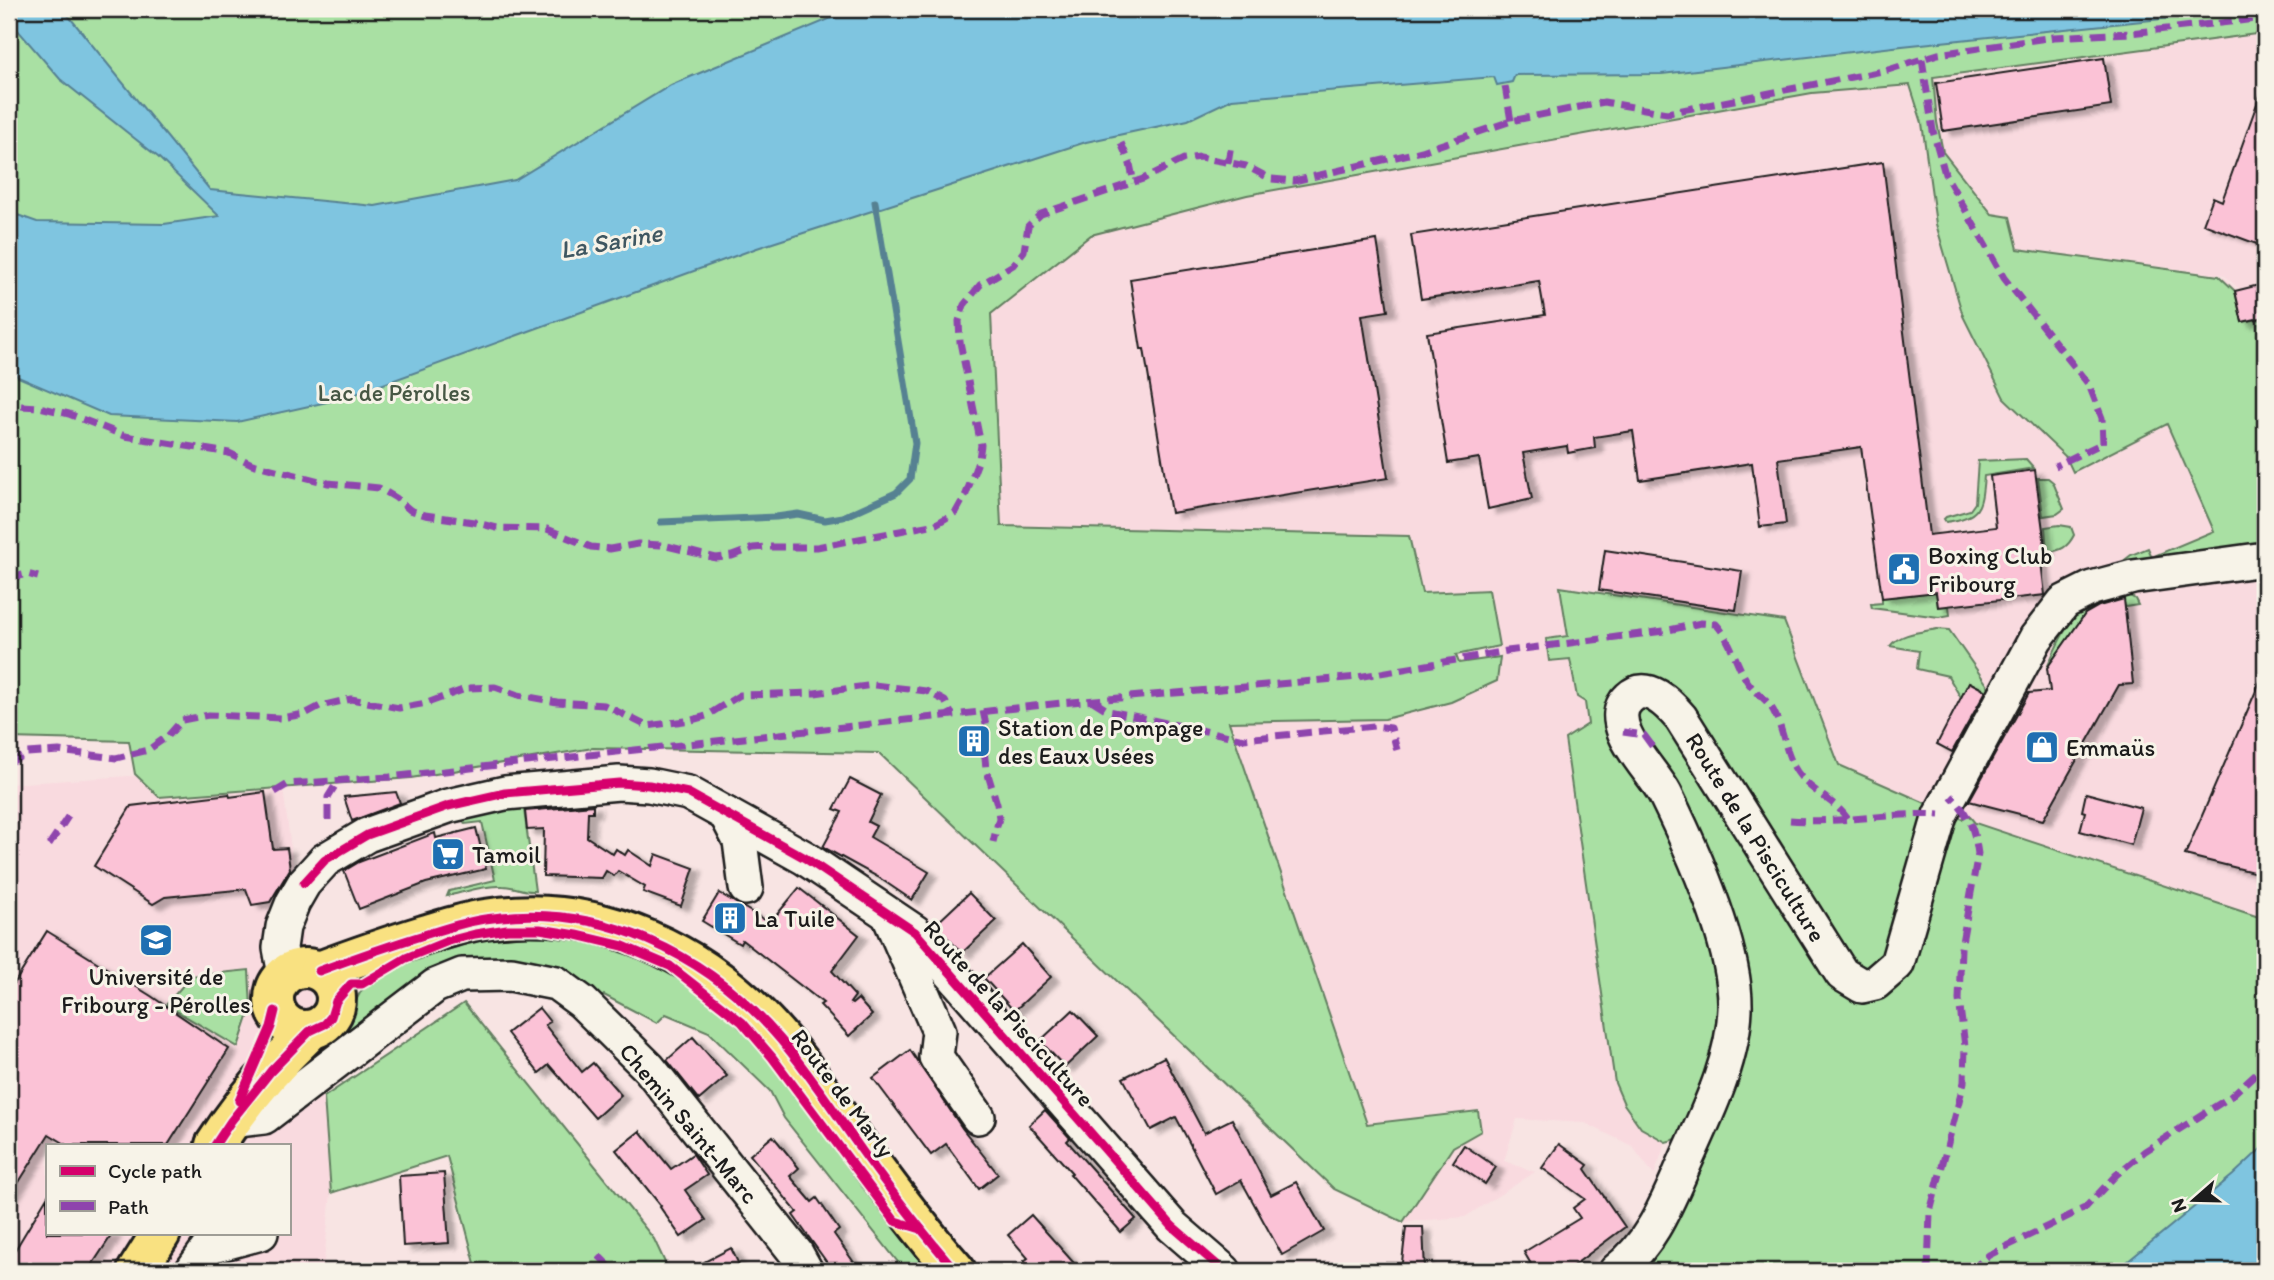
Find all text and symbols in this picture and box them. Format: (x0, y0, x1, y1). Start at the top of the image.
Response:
water label: La Sarine (557, 216, 666, 266)
park label: Lac de Pérolles (318, 378, 470, 407)
place label: Boxing Club Fribourg (1928, 541, 2052, 598)
public building icon: Boxing Club Fribourg (1885, 550, 1923, 588)
place label: Station de Pompage des Eaux Usées (998, 713, 1203, 770)
building icon: Station de Pompage des Eaux Usées (955, 722, 993, 760)
street label: Route de la Pisciculture (1680, 727, 1832, 947)
shop icon: Emmaüs (2023, 728, 2061, 766)
place label: Emmaüs (2066, 733, 2155, 762)
supermarket icon: Tamoil (429, 835, 467, 873)
place label: Tamoil (472, 840, 541, 869)
building icon: La Tuile (711, 899, 749, 937)
place label: La Tuile (754, 904, 835, 933)
street label: Route de la Pisciculture (917, 914, 1101, 1112)
school or university icon: Université de Fribourg - Pérolles (137, 921, 175, 959)
place label: Université de Fribourg - Pérolles (61, 962, 251, 1019)
street label: Route de Marly (785, 1023, 901, 1163)
street label: Chemin Saint-Marc (613, 1037, 765, 1209)
legend (46, 1144, 290, 1234)
text: Cycle path (108, 1158, 202, 1183)
north arrow (2158, 1164, 2228, 1234)
text: Path (108, 1194, 149, 1219)
text: N (2165, 1196, 2191, 1216)

